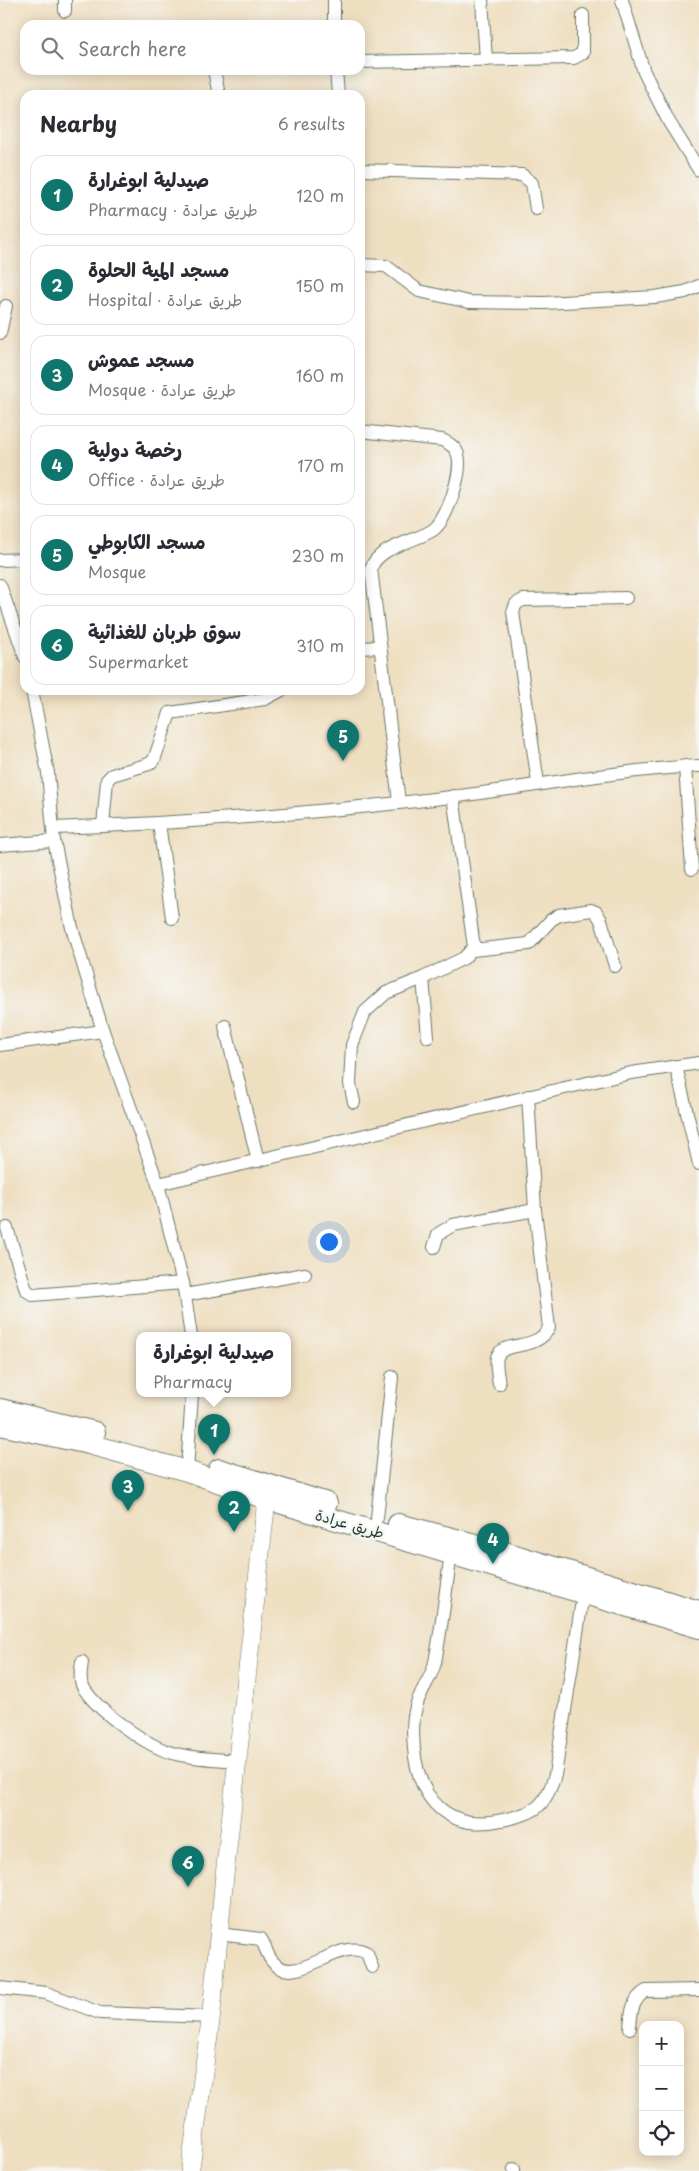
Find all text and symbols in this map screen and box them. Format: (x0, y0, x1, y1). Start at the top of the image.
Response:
search box (20, 20, 365, 75)
icon: search (38, 34, 66, 62)
text: Search here (78, 34, 187, 62)
text: Nearby (40, 107, 117, 139)
text: 6 results (278, 111, 345, 135)
text: صيدلية ابوغرارة (88, 165, 209, 193)
text: 1 (53, 183, 61, 207)
text: 120 m (297, 183, 344, 207)
text: Pharmacy · طريق عرادة (88, 197, 258, 221)
text: مسجد المية الحلوة (88, 255, 229, 283)
text: 2 (51, 273, 63, 297)
text: 150 m (296, 273, 344, 297)
text: Hospital · طريق عرادة (88, 287, 242, 311)
text: مسجد عموش (88, 345, 194, 373)
text: 3 (52, 363, 62, 387)
text: 160 m (296, 363, 344, 387)
text: Mosque · طريق عرادة (88, 377, 236, 401)
text: رخصة دولية (88, 435, 182, 463)
text: 4 (52, 453, 62, 477)
text: 170 m (298, 453, 344, 477)
text: Office · طريق عرادة (88, 467, 225, 491)
text: مسجد الكابوطي (88, 527, 206, 555)
text: 5 (52, 543, 62, 567)
text: 230 m (292, 543, 344, 567)
text: Mosque (88, 559, 146, 583)
text: سوق طربان للغذائية (88, 617, 241, 645)
text: 6 (51, 633, 63, 657)
text: 310 m (296, 633, 344, 657)
text: Supermarket (88, 649, 188, 673)
pin: 5 (327, 720, 359, 761)
your location (316, 1229, 342, 1255)
popup (136, 1332, 291, 1397)
text: صيدلية ابوغرارة (153, 1337, 274, 1365)
text: Pharmacy (153, 1369, 233, 1393)
pin: 1 (198, 1414, 230, 1455)
pin: 3 (112, 1470, 144, 1511)
pin: 2 (218, 1491, 250, 1532)
street label: طريق عرادة (313, 1502, 387, 1544)
pin: 4 (477, 1523, 509, 1564)
pin: 6 (172, 1846, 204, 1887)
map controls (639, 2021, 684, 2156)
button: + (639, 2021, 684, 2066)
button: − (639, 2066, 684, 2111)
button: locate (639, 2111, 684, 2156)

